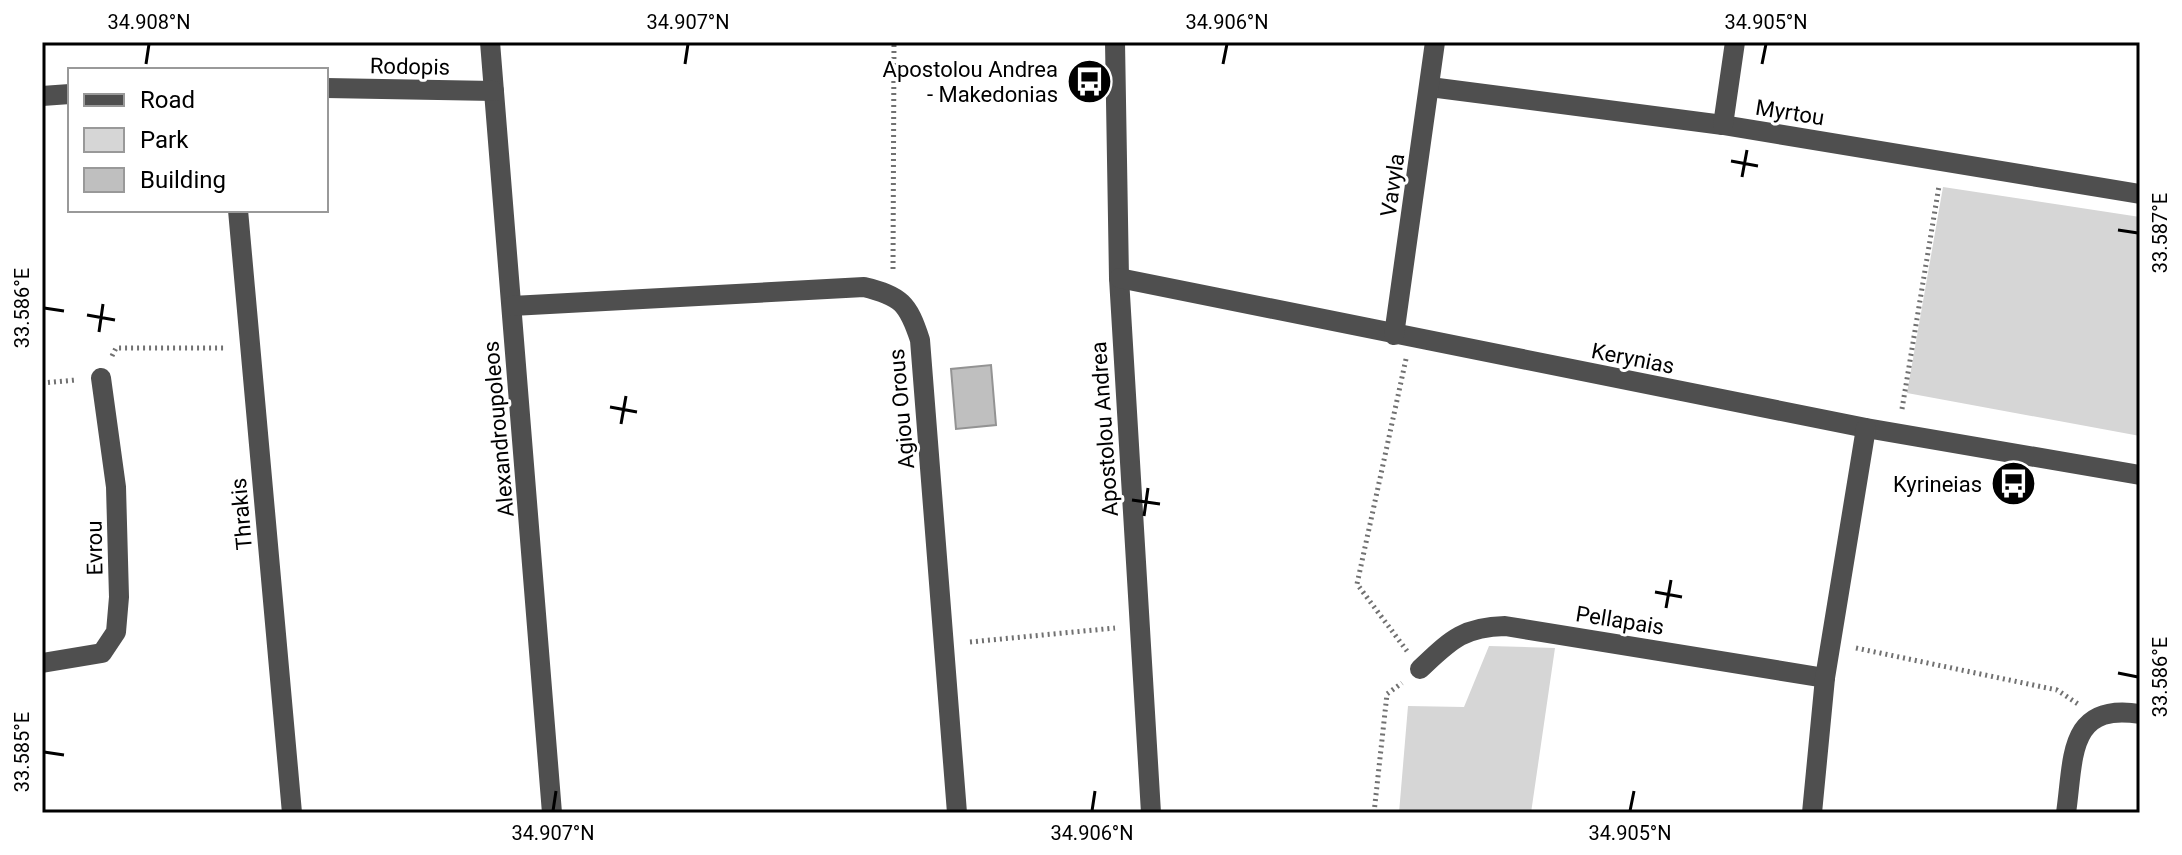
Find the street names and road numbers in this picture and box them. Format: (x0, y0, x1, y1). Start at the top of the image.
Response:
street label: Rodopis (370, 53, 450, 80)
street label: Myrtou (1754, 95, 1826, 130)
street label: Vavyla (1376, 152, 1409, 218)
street label: Kerynias (1589, 338, 1677, 379)
street label: Alexandroupoleos (478, 340, 519, 518)
street label: Apostolou Andrea (1086, 341, 1123, 517)
street label: Agiou Orous (884, 348, 919, 470)
street label: Thrakis (226, 477, 257, 551)
street label: Evrou (82, 520, 107, 576)
street label: Pellapais (1574, 601, 1666, 640)

